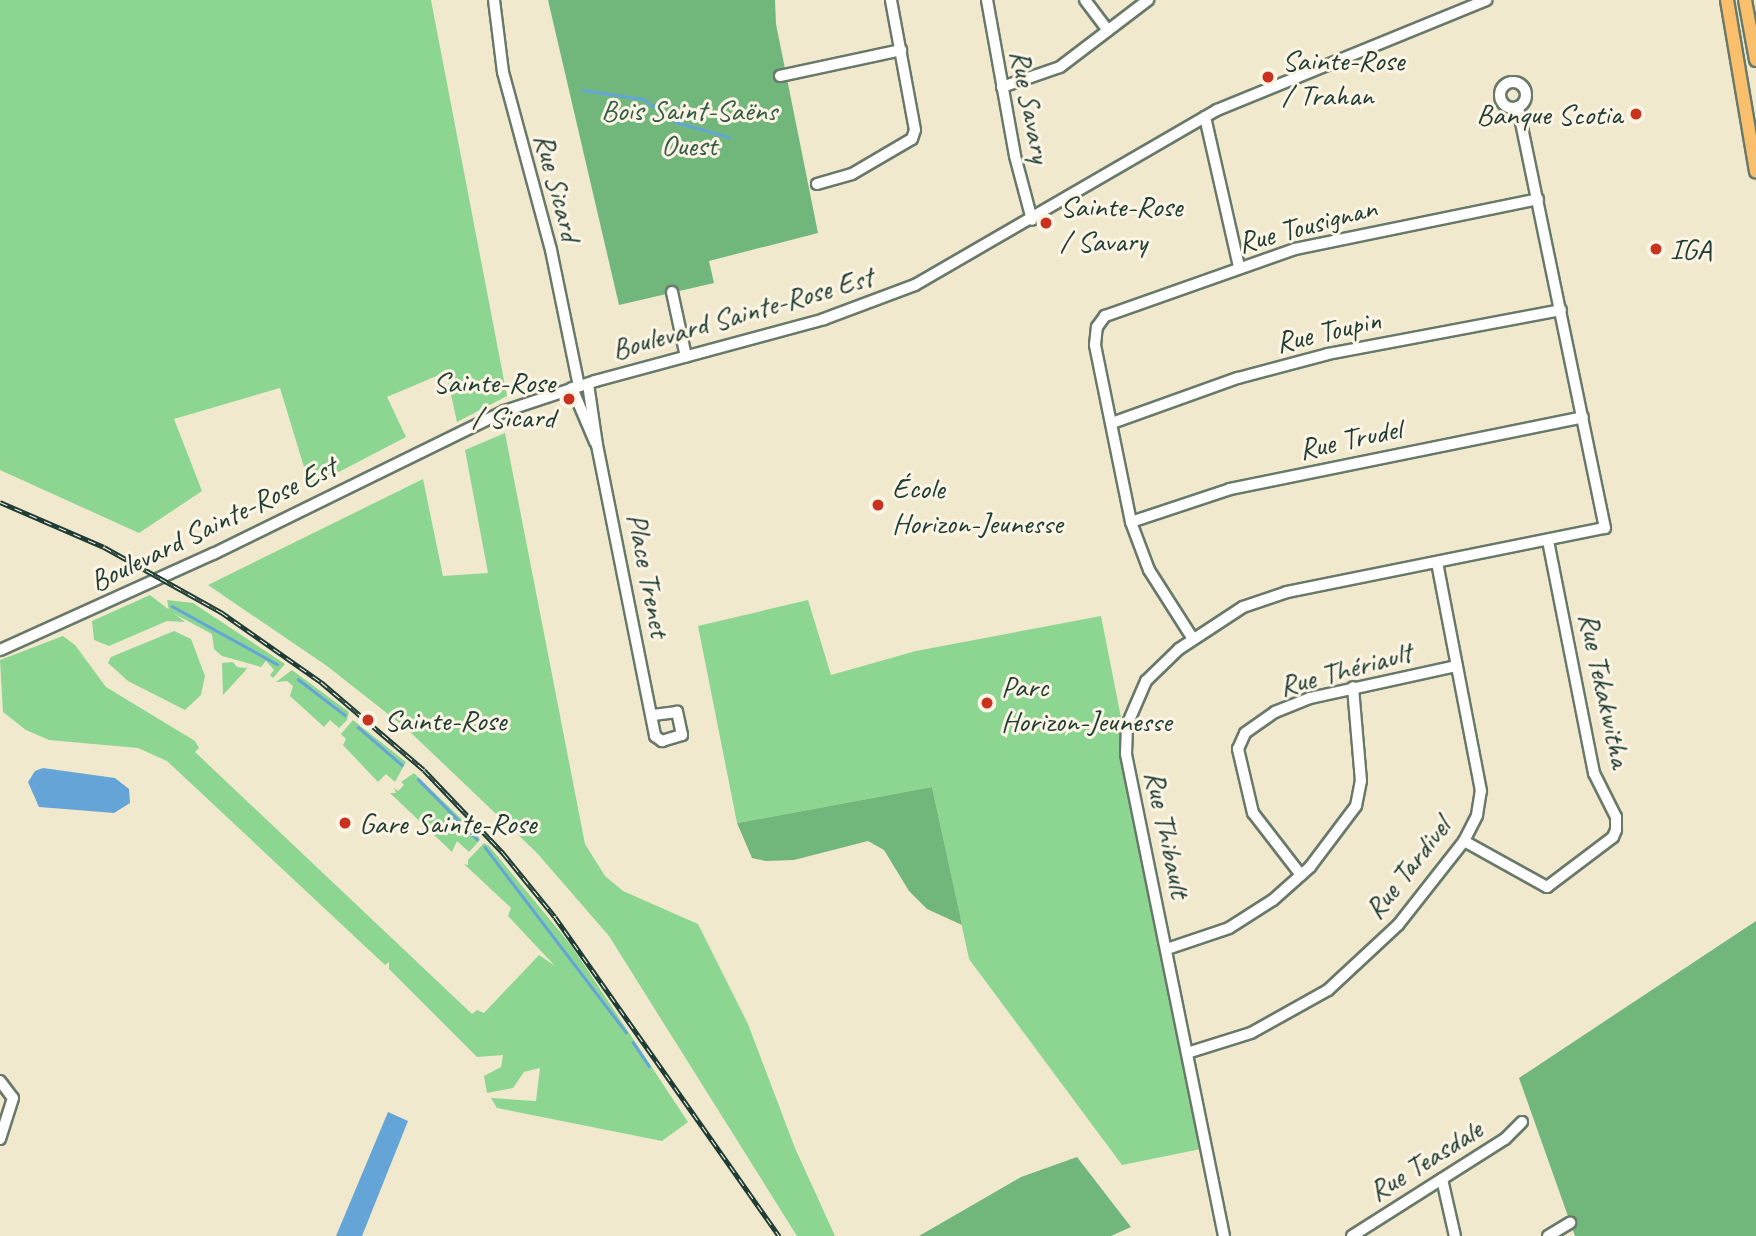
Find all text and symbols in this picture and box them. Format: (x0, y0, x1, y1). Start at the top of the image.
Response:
place label: Sainte-Rose / Trahan (1282, 42, 1404, 112)
street label: Rue Savary (1003, 47, 1059, 165)
marker: Sainte-Rose / Trahan (1260, 69, 1276, 85)
park label: Bois Saint-Saëns Ouest (601, 92, 777, 162)
place label: Banque Scotia (1477, 96, 1622, 132)
marker: Banque Scotia (1628, 106, 1644, 122)
street label: Rue Sicard (526, 130, 590, 244)
place label: Sainte-Rose / Savary (1060, 188, 1182, 258)
street label: Rue Tousignan (1233, 189, 1381, 261)
marker: Sainte-Rose / Savary (1038, 215, 1054, 231)
place label: IGA (1670, 231, 1711, 267)
marker: IGA (1648, 241, 1664, 257)
street label: Boulevard Sainte-Rose Est (607, 258, 877, 368)
street label: Rue Toupin (1272, 301, 1384, 361)
place label: Sainte-Rose / Sicard (433, 364, 555, 434)
marker: Sainte-Rose / Sicard (561, 391, 577, 407)
street label: Rue Trudel (1296, 411, 1404, 467)
street label: Boulevard Sainte-Rose Est (83, 449, 343, 599)
place label: École Horizon-Jeunesse (892, 470, 1062, 540)
marker: École Horizon-Jeunesse (870, 497, 886, 513)
street label: Place Trenet (619, 510, 679, 640)
street label: Rue Tekakwitha (1571, 610, 1639, 770)
street label: Rue Thériault (1275, 634, 1415, 704)
place label: Parc Horizon-Jeunesse (1001, 668, 1171, 738)
marker: Parc Horizon-Jeunesse (979, 695, 995, 711)
place label: Sainte-Rose (384, 702, 506, 738)
marker: Sainte-Rose (358, 710, 378, 730)
street label: Rue Thibault (1137, 767, 1199, 901)
place label: Gare Sainte-Rose (359, 805, 537, 841)
street label: Rue Tardivel (1356, 809, 1458, 927)
marker: Gare Sainte-Rose (337, 815, 353, 831)
street label: Rue Teasdale (1362, 1112, 1488, 1208)

